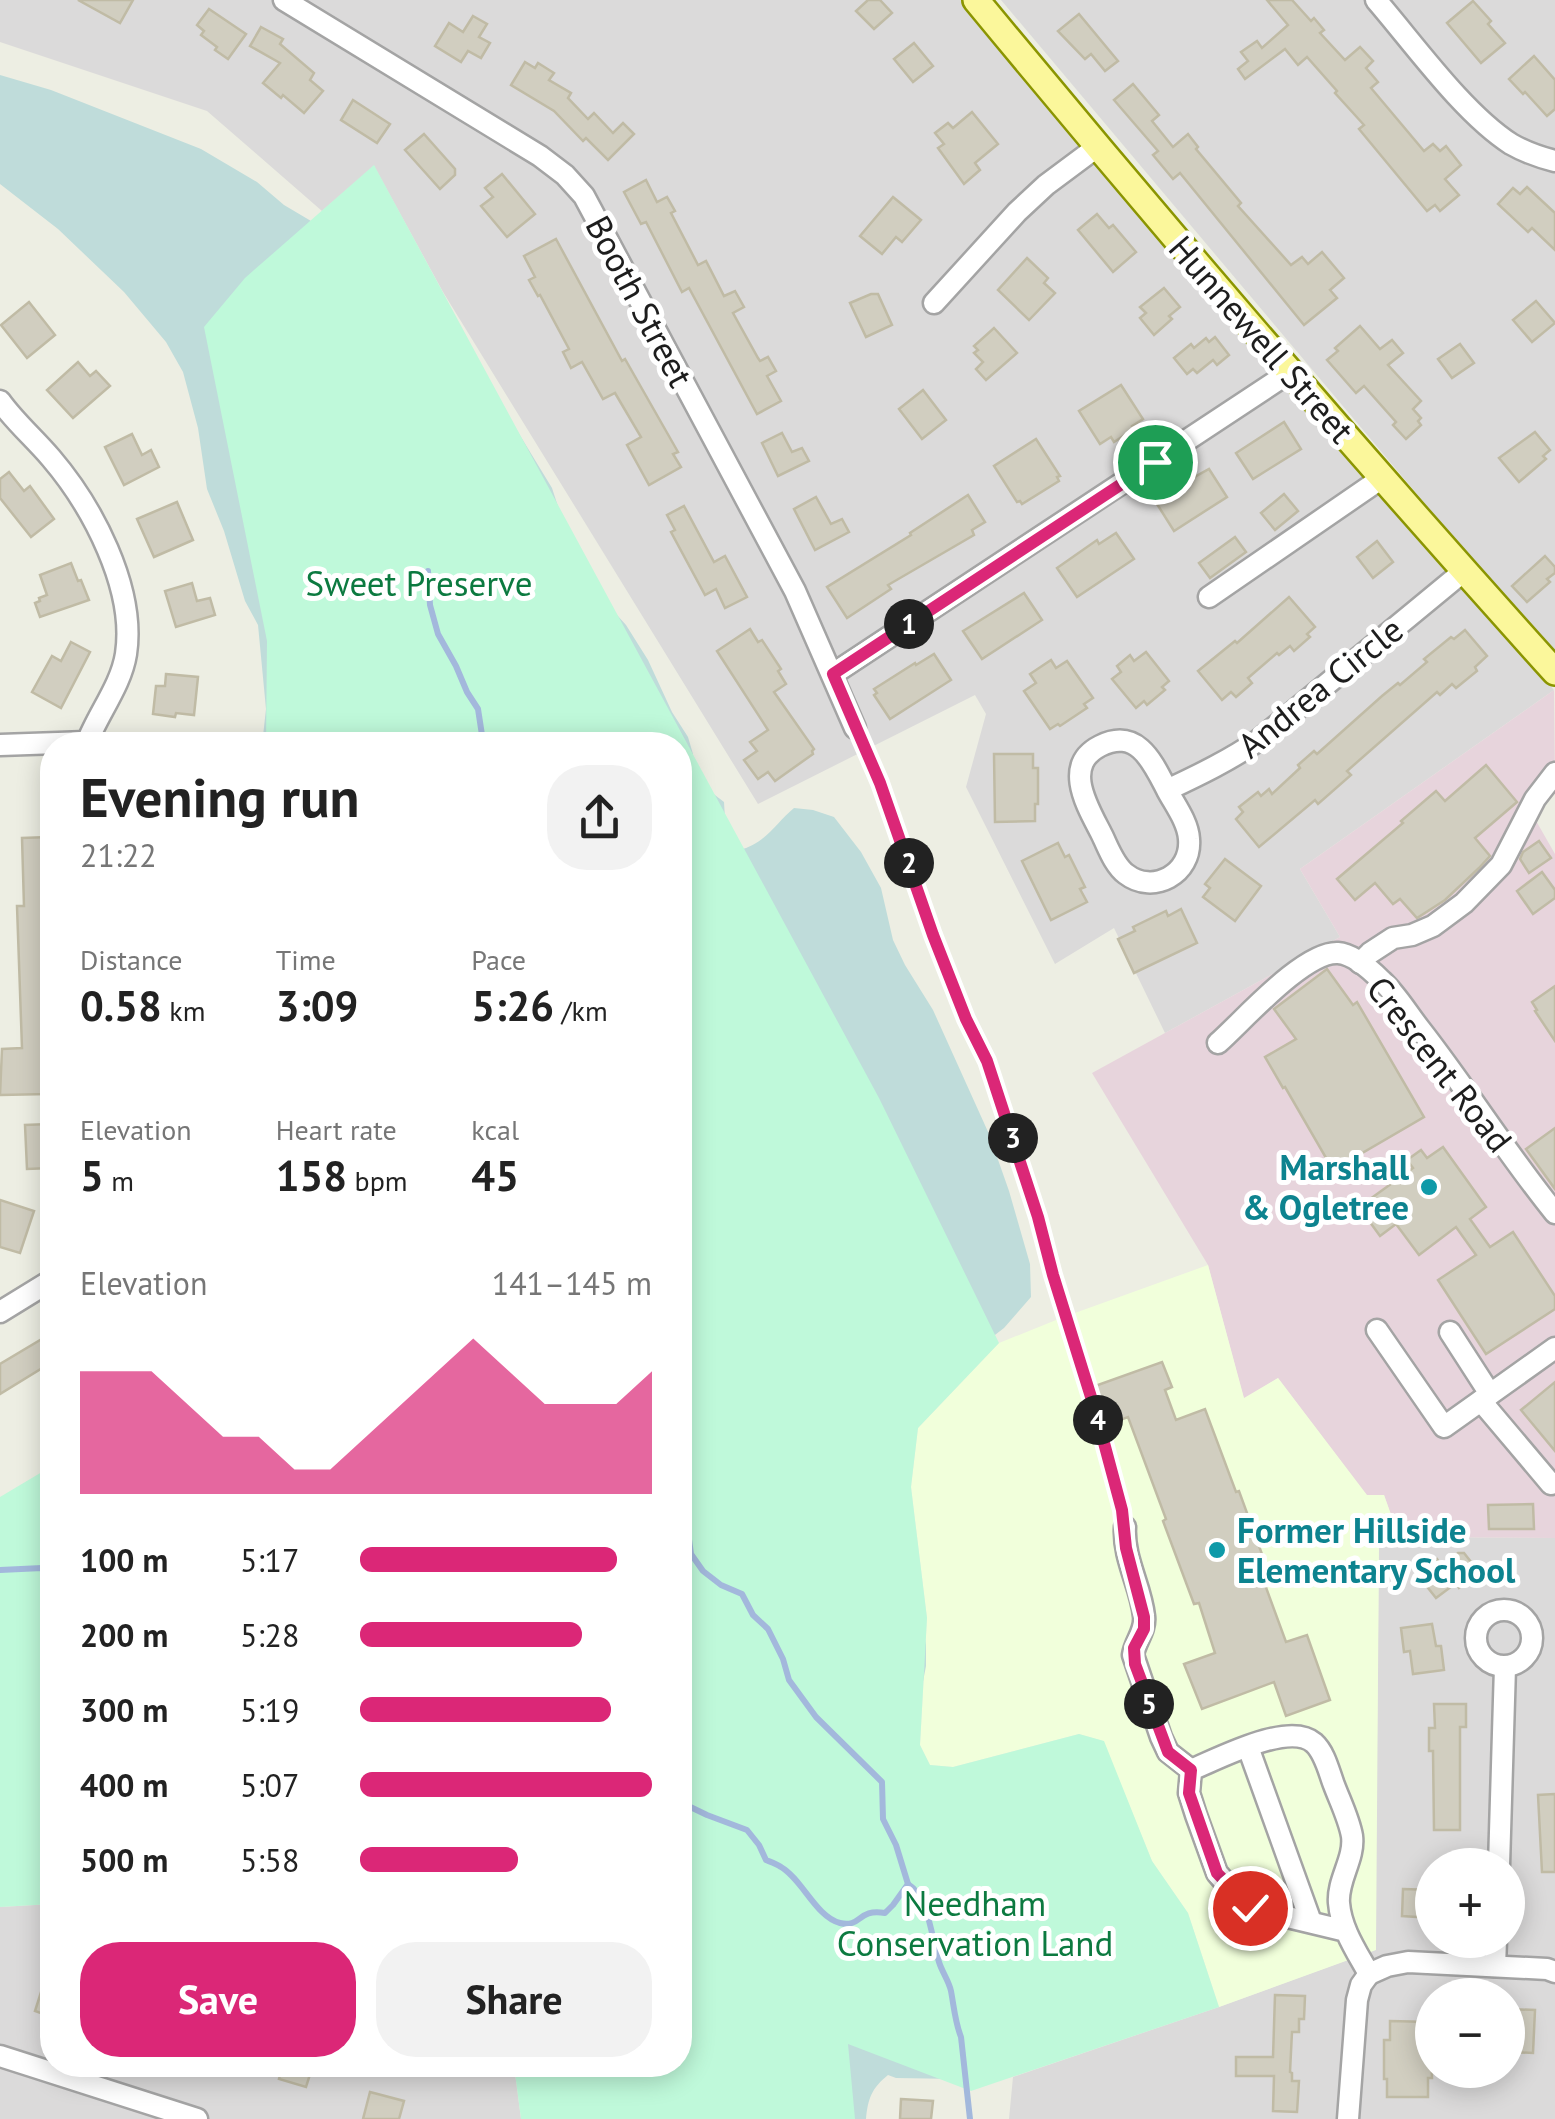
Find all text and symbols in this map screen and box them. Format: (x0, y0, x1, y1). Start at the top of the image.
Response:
street label: Booth Street (576, 207, 704, 395)
street label: Hunnewell Street (1159, 226, 1365, 452)
pin (1113, 420, 1198, 505)
icon: arrive (1128, 435, 1183, 490)
park label: Sweet Preserve (305, 560, 533, 606)
pin: 1 (884, 599, 934, 649)
text: 1 (901, 605, 917, 642)
street label: Andrea Circle (1228, 606, 1412, 768)
text: Evening run (80, 761, 360, 832)
button: share (547, 765, 652, 870)
text: 21:22 (80, 834, 157, 876)
pin: 2 (884, 838, 934, 888)
text: 2 (901, 844, 917, 881)
text: Distance (80, 941, 183, 978)
text: Time (276, 941, 336, 978)
text: Pace (471, 941, 526, 978)
street label: Crescent Road (1357, 967, 1523, 1161)
text: 0.58 (80, 978, 162, 1033)
text: 3:09 (276, 978, 358, 1033)
text: 5:26 (471, 978, 554, 1033)
text: km (162, 992, 205, 1029)
text: /km (554, 992, 608, 1029)
text: Elevation (80, 1111, 192, 1148)
text: Heart rate (276, 1111, 397, 1148)
text: kcal (471, 1111, 519, 1148)
pin: 3 (988, 1113, 1038, 1163)
text: 3 (1005, 1119, 1021, 1156)
place label: Marshall & Ogletree (1242, 1144, 1410, 1230)
text: 5 (80, 1148, 104, 1203)
text: 158 (276, 1148, 347, 1203)
text: 45 (471, 1148, 519, 1203)
text: m (104, 1162, 134, 1199)
text: bpm (347, 1162, 408, 1199)
marker: Marshall & Ogletree (1418, 1176, 1440, 1198)
text: Elevation (80, 1262, 207, 1304)
text: 141–145 m (492, 1262, 652, 1304)
pin: 4 (1073, 1395, 1123, 1445)
text: 4 (1090, 1401, 1106, 1438)
place label: Former Hillside Elementary School (1237, 1507, 1516, 1593)
text: 100 m (80, 1539, 168, 1581)
text: 5:17 (240, 1539, 299, 1581)
marker: Former Hillside Elementary School (1206, 1539, 1228, 1561)
text: 200 m (80, 1614, 168, 1656)
text: 5:28 (240, 1614, 299, 1656)
pin: 5 (1124, 1679, 1174, 1729)
text: 5 (1141, 1685, 1157, 1722)
text: 300 m (80, 1689, 168, 1731)
text: 5:19 (240, 1689, 299, 1731)
text: 400 m (80, 1764, 168, 1806)
text: 5:07 (240, 1764, 299, 1806)
text: 500 m (80, 1839, 168, 1881)
text: 5:58 (240, 1839, 299, 1881)
map controls (1415, 1848, 1525, 2088)
button: + (1415, 1848, 1525, 1958)
pin (1208, 1866, 1293, 1951)
park label: Needham Conservation Land (837, 1880, 1113, 1966)
icon: check (1223, 1881, 1278, 1936)
button: Save (80, 1942, 356, 2057)
button: Share (376, 1942, 652, 2057)
button: − (1415, 1978, 1525, 2088)

